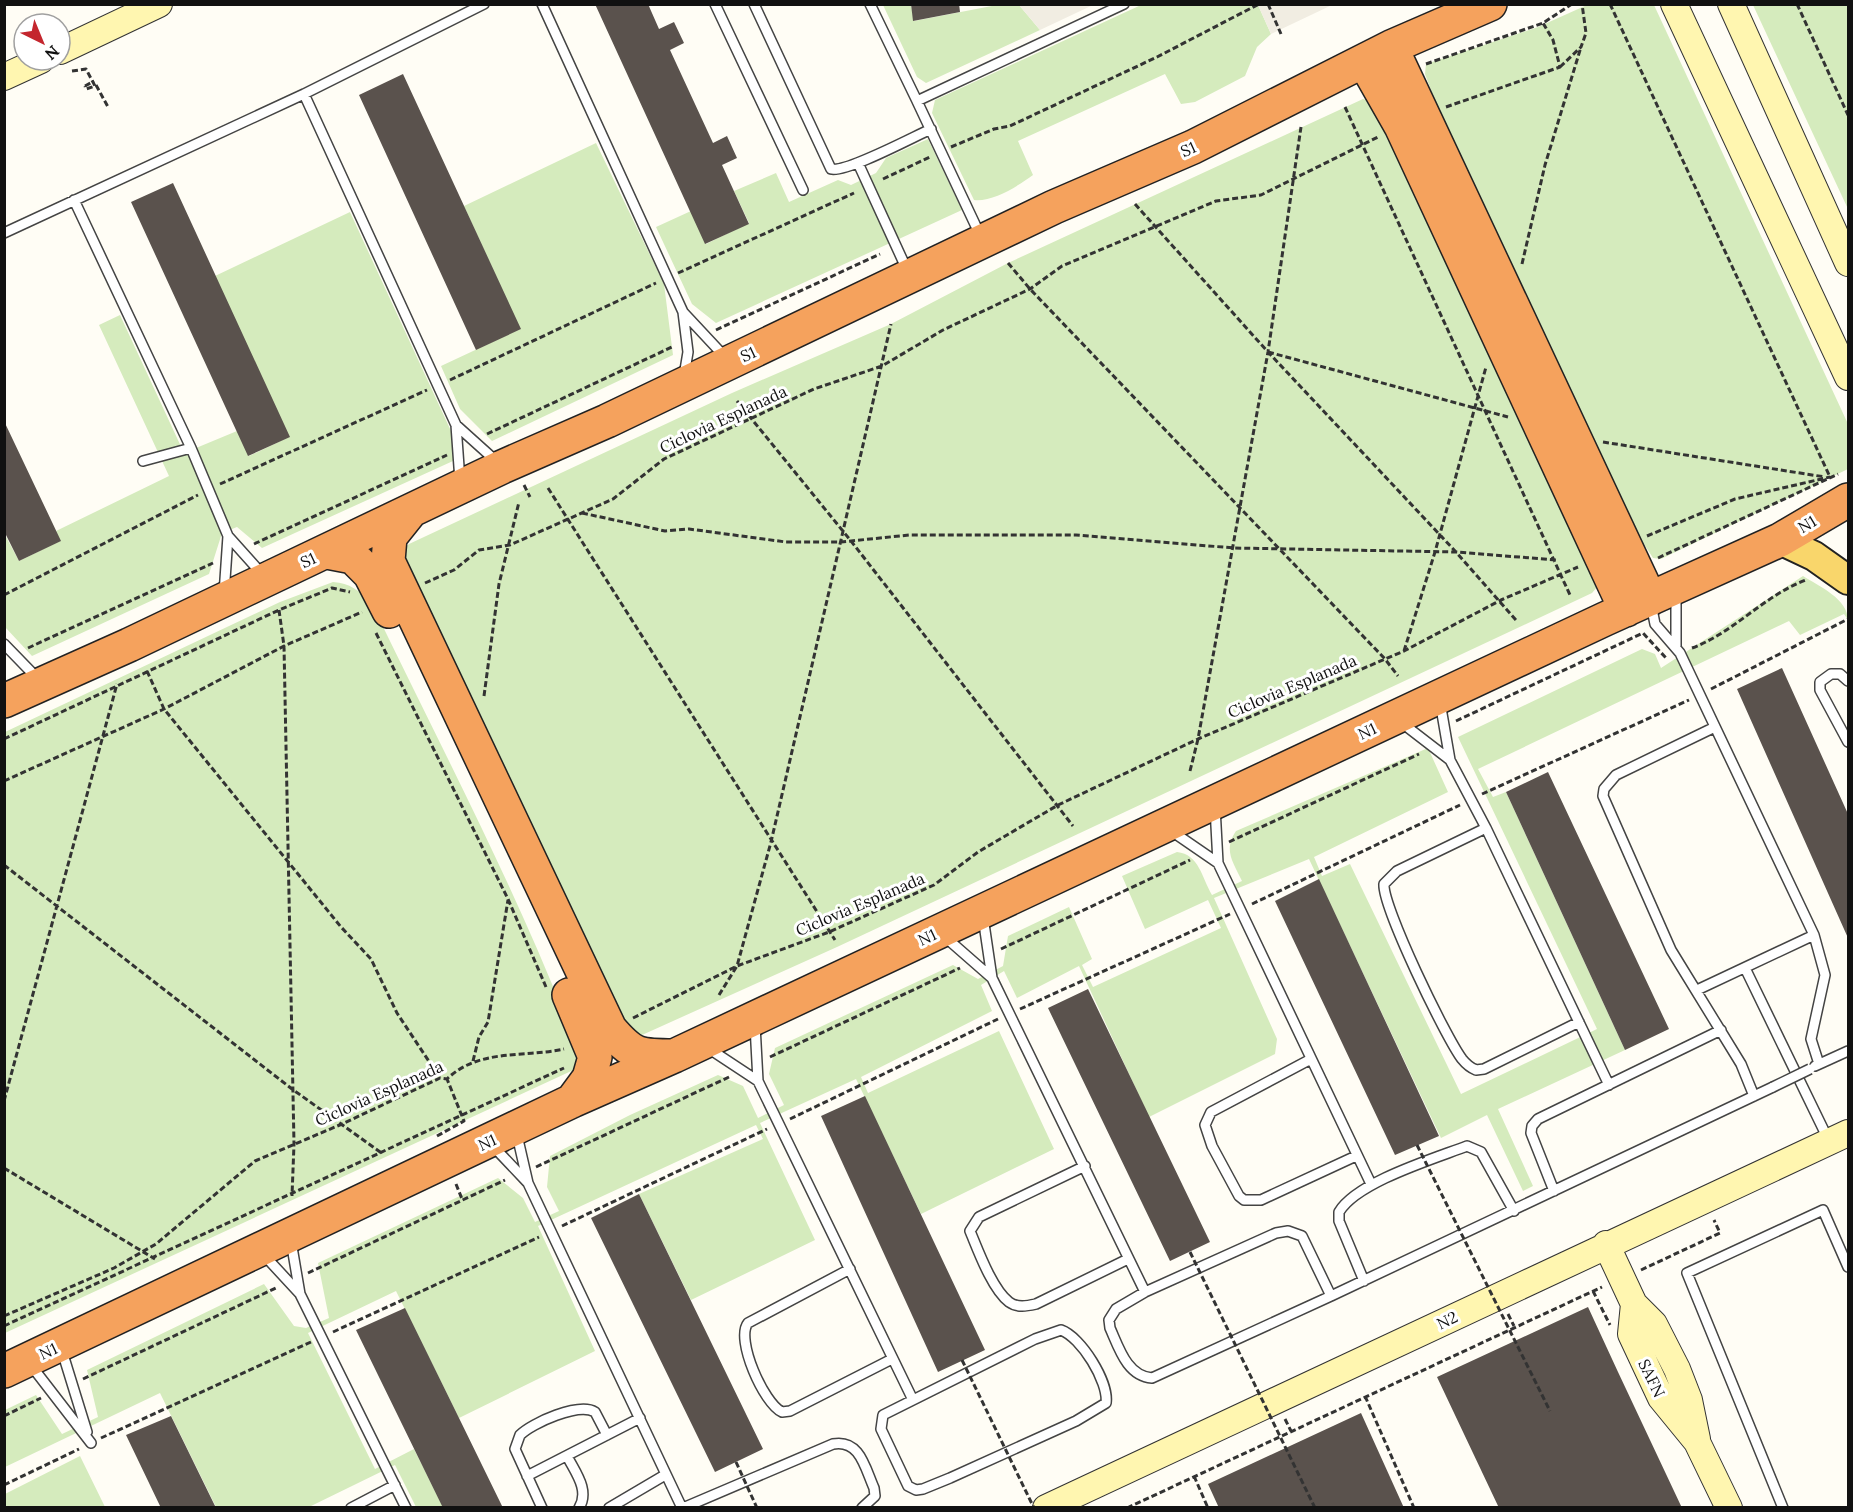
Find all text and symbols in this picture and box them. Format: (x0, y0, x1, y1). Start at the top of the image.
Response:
north arrow (12, 12, 72, 72)
text: N (41, 41, 64, 65)
street label: S1 (1177, 137, 1199, 161)
street label: S1 (737, 342, 759, 366)
street label: Ciclovia Esplanada (656, 381, 790, 457)
street label: N1 (1794, 511, 1820, 537)
street label: S1 (297, 548, 319, 572)
street label: Ciclovia Esplanada (1224, 650, 1360, 722)
street label: N1 (1355, 718, 1380, 744)
street label: Ciclovia Esplanada (792, 868, 928, 940)
street label: N1 (915, 924, 940, 950)
street label: Ciclovia Esplanada (312, 1056, 446, 1130)
street label: N1 (475, 1129, 499, 1155)
street label: N2 (1433, 1306, 1461, 1334)
street label: N1 (36, 1338, 61, 1364)
street label: SAFN (1634, 1356, 1670, 1400)

